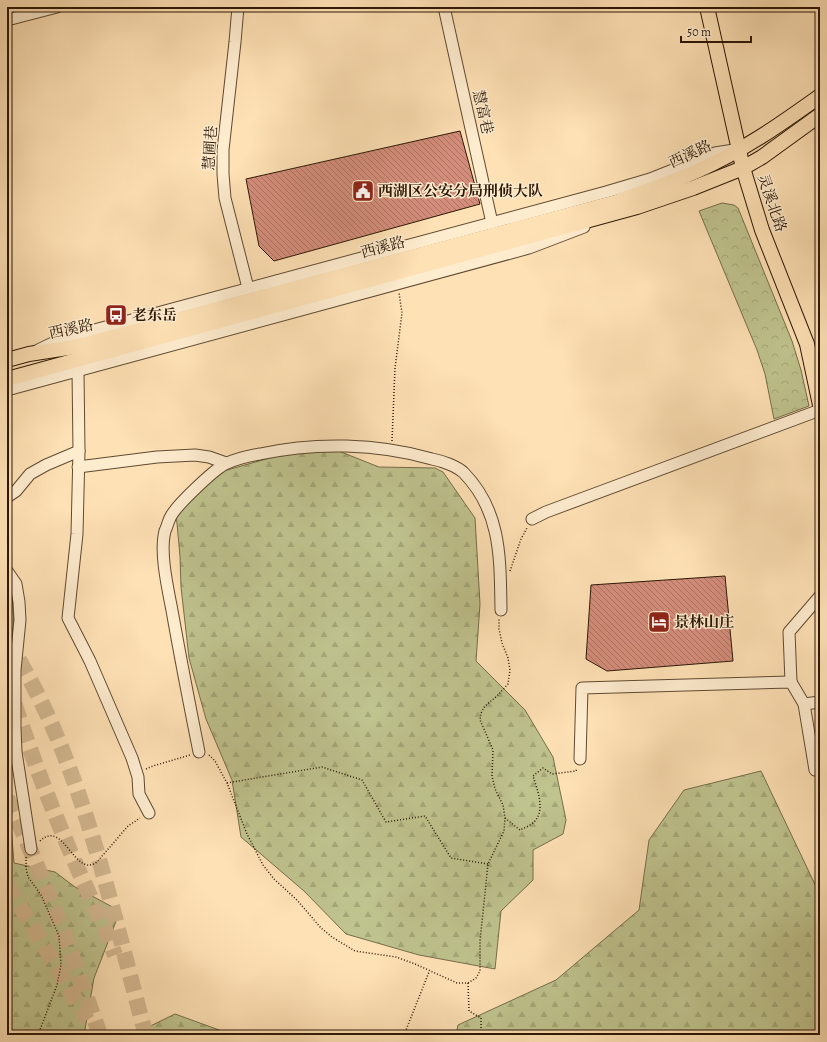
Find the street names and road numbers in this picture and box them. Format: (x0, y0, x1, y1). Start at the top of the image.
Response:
street label: 慧富巷 (468, 88, 498, 136)
street label: 慧圃巷 (198, 125, 222, 171)
street label: 西溪路 (665, 135, 715, 173)
street label: 灵溪北路 (753, 171, 791, 235)
street label: 西溪路 (359, 232, 407, 262)
street label: 西溪路 (47, 315, 95, 343)

